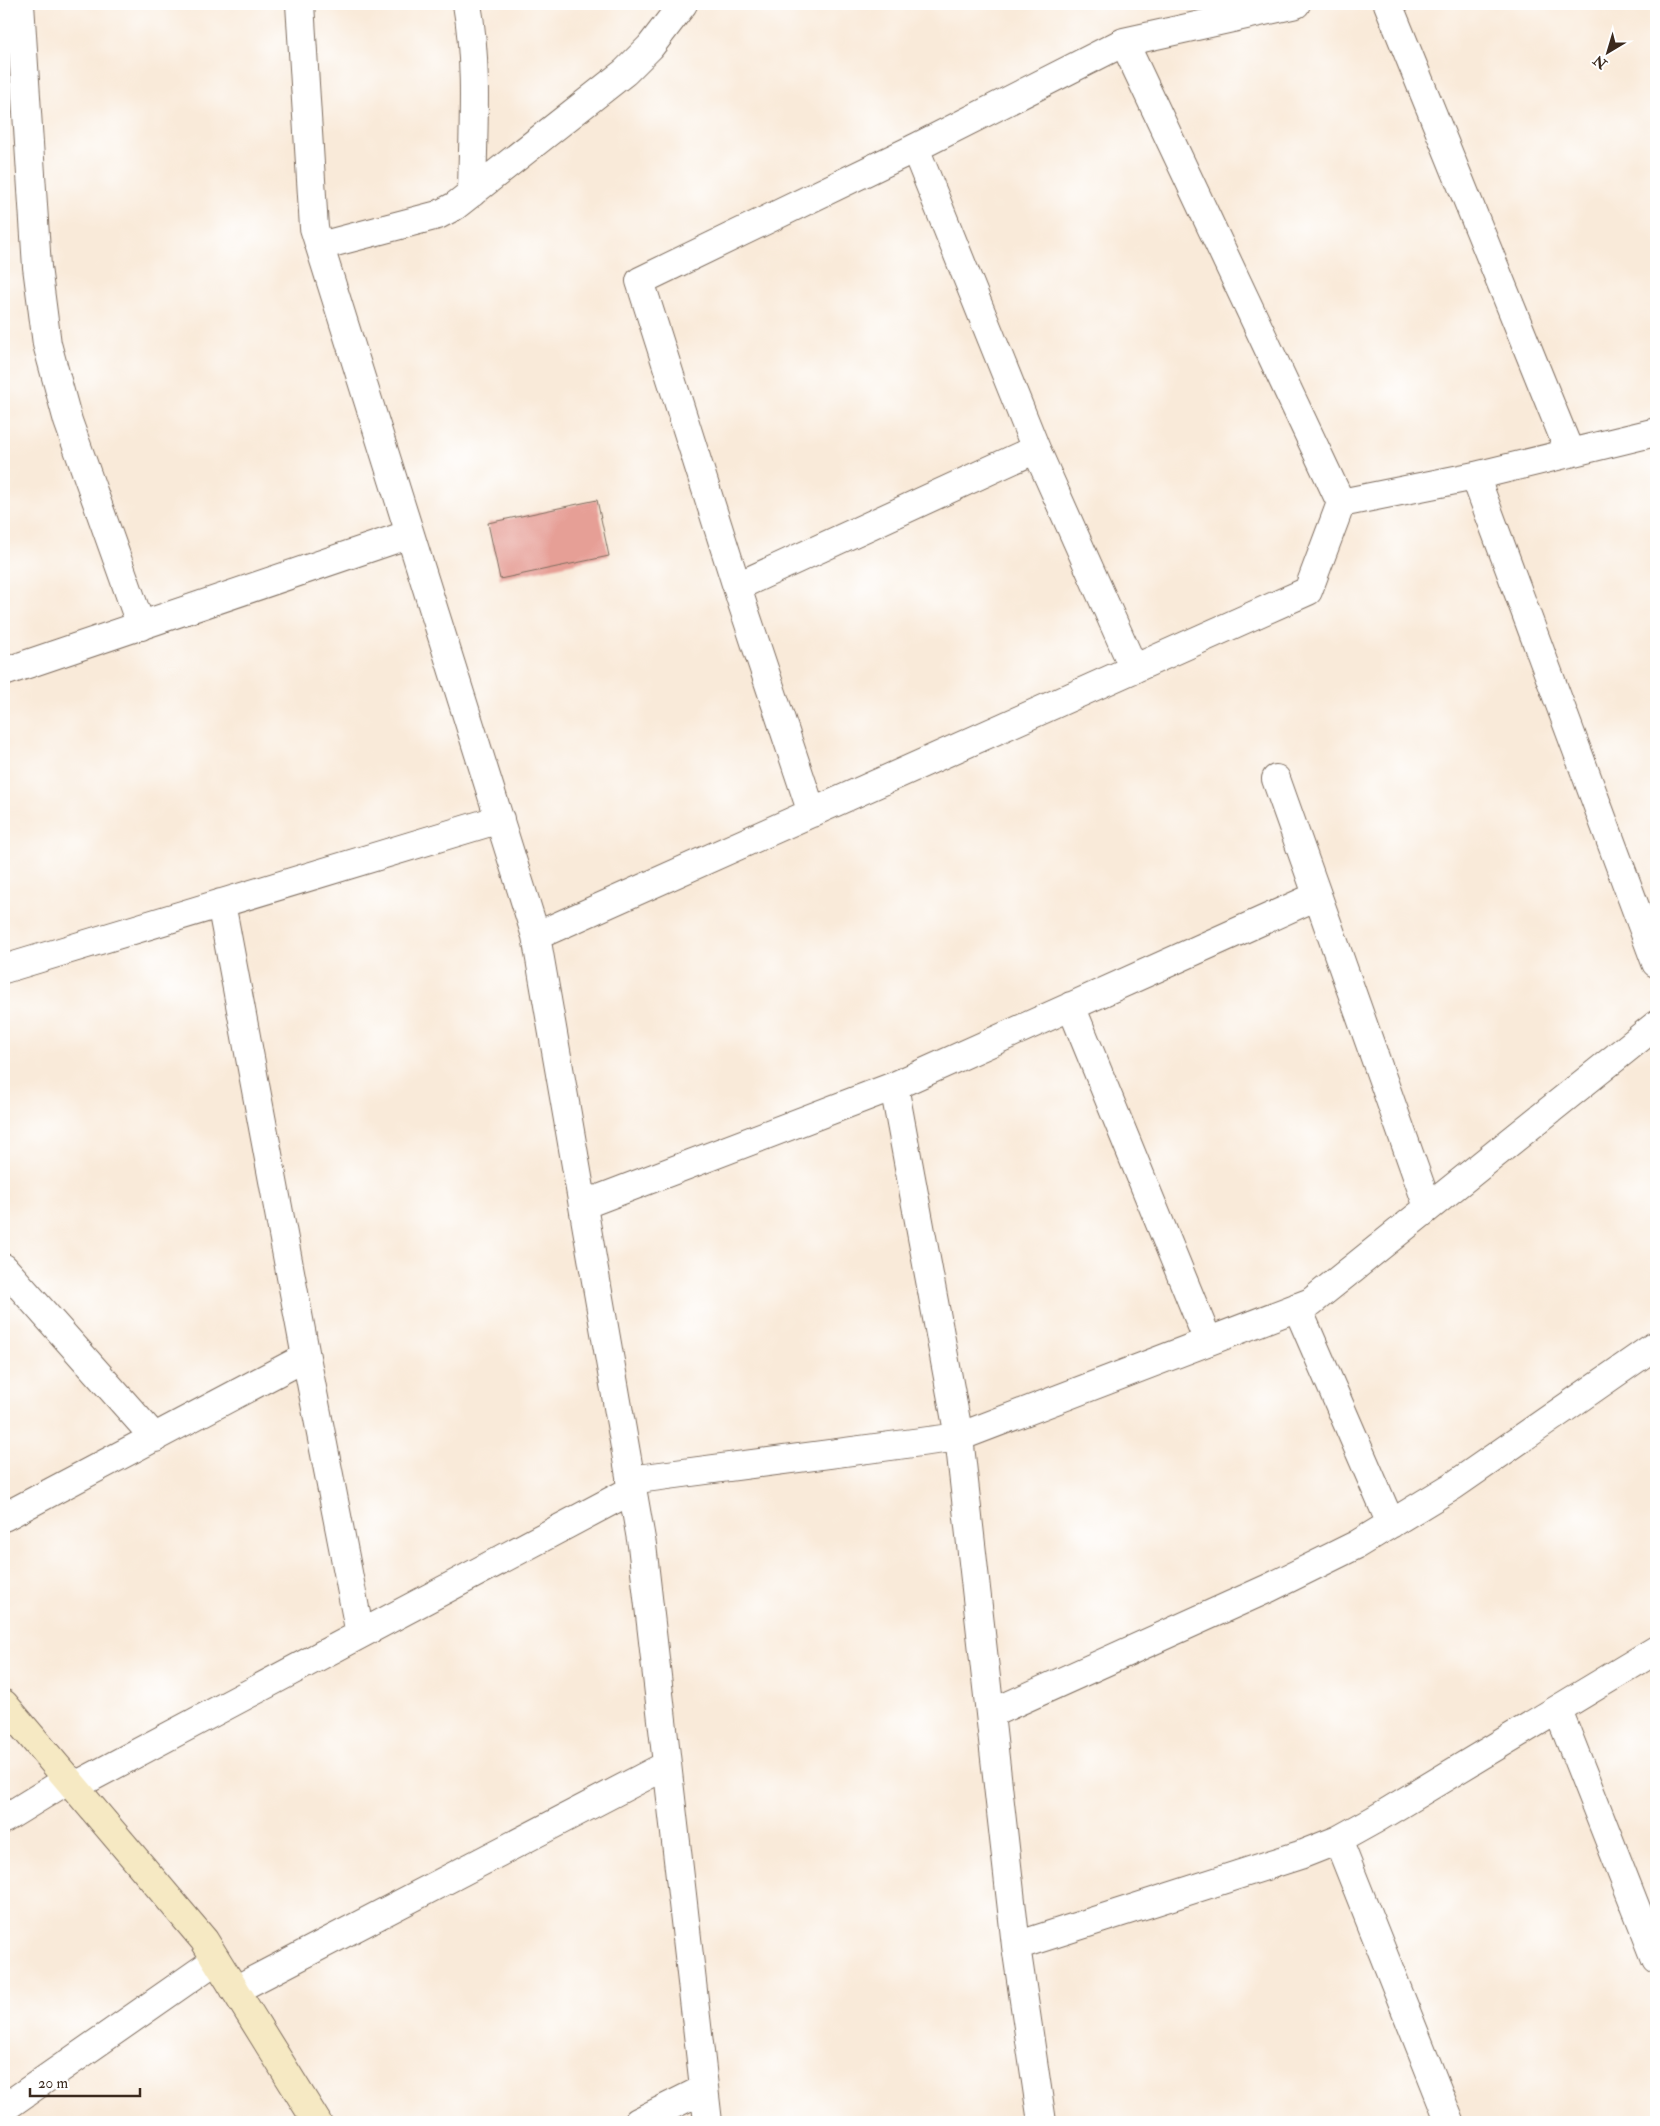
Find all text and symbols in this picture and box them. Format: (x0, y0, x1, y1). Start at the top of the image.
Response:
north arrow (1582, 28, 1632, 78)
text: N (1590, 51, 1611, 73)
scale bar (30, 2066, 140, 2098)
text: 20 m (38, 2074, 68, 2093)

